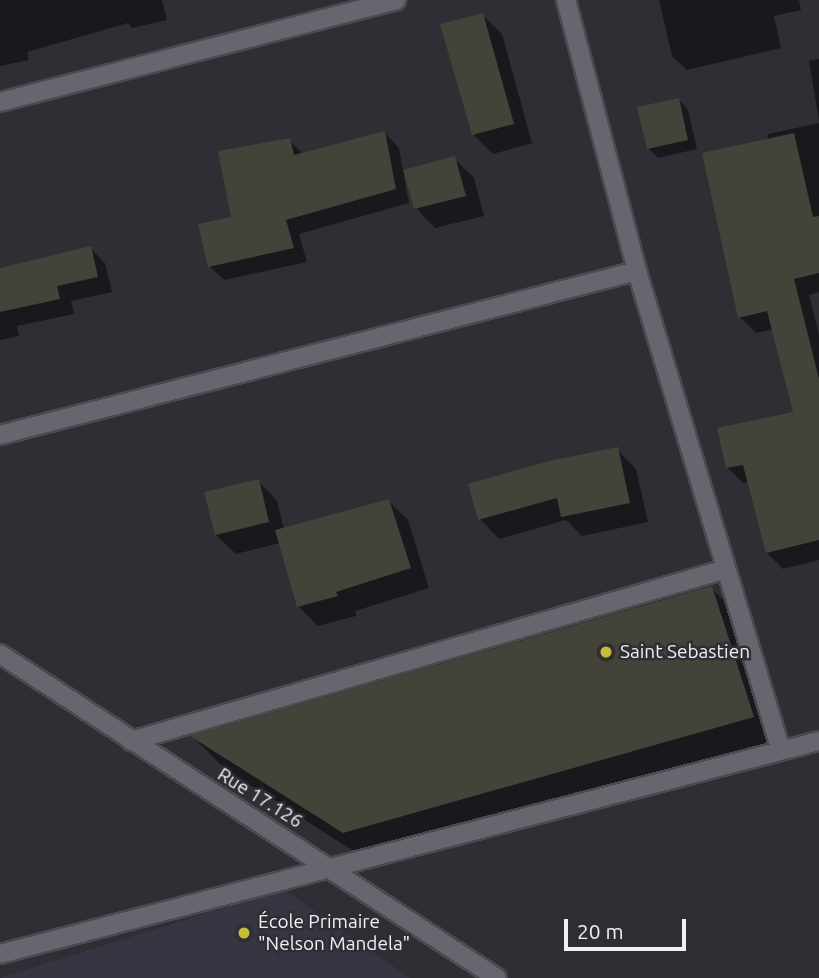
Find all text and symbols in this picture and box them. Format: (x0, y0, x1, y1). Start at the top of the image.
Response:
place label: Saint Sebastien (620, 641, 750, 663)
marker: Saint Sebastien (598, 644, 614, 660)
street label: Rue 17.126 (213, 763, 307, 833)
scale bar (567, 904, 690, 948)
place label: École Primaire "Nelson Mandela" (258, 911, 410, 955)
text: 20 m (577, 919, 624, 943)
marker: École Primaire "Nelson Mandela" (236, 925, 252, 941)

